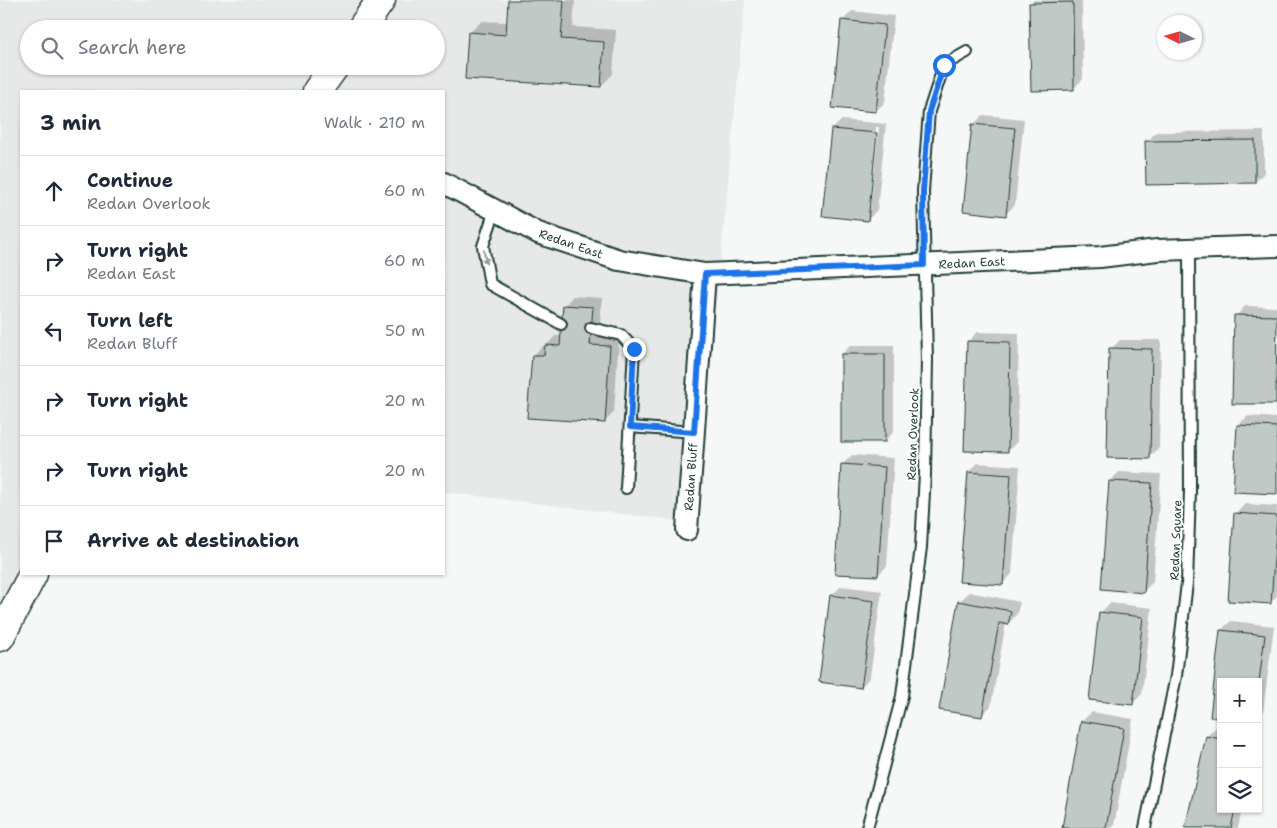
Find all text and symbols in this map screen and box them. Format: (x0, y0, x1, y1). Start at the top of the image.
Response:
north arrow (1157, 15, 1202, 60)
search box (20, 20, 445, 75)
icon: search (38, 34, 66, 62)
text: Search here (78, 35, 187, 60)
route start (933, 54, 956, 77)
text: 3 min (40, 109, 101, 137)
text: Walk · 210 m (324, 112, 425, 133)
text: Continue (87, 168, 173, 193)
icon: ahead (40, 177, 68, 205)
text: 60 m (384, 180, 425, 201)
text: Redan Overlook (87, 193, 211, 214)
street label: Redan East (537, 226, 605, 262)
text: Turn right (87, 238, 188, 263)
icon: right (40, 247, 68, 275)
one-way arrow (482, 249, 490, 265)
text: 60 m (384, 250, 425, 271)
street label: Redan East (938, 253, 1006, 273)
text: Redan East (87, 263, 176, 284)
text: Turn left (87, 308, 173, 333)
icon: left (40, 317, 68, 345)
text: 50 m (385, 320, 425, 341)
text: Redan Bluff (87, 333, 177, 354)
route end (623, 338, 646, 361)
icon: right (40, 387, 68, 415)
street label: Redan Overlook (903, 387, 923, 481)
text: Turn right (87, 388, 188, 413)
text: 20 m (384, 390, 425, 411)
street label: Redan Bluff (681, 442, 701, 511)
icon: right (40, 457, 68, 485)
text: Turn right (87, 458, 188, 483)
text: 20 m (384, 460, 425, 481)
street label: Redan Square (1167, 499, 1185, 581)
icon: arrive (40, 527, 68, 555)
text: Arrive at destination (87, 528, 299, 553)
map controls (1217, 678, 1262, 813)
button: + (1217, 678, 1262, 723)
button: − (1217, 723, 1262, 768)
button: layers (1217, 768, 1262, 813)

